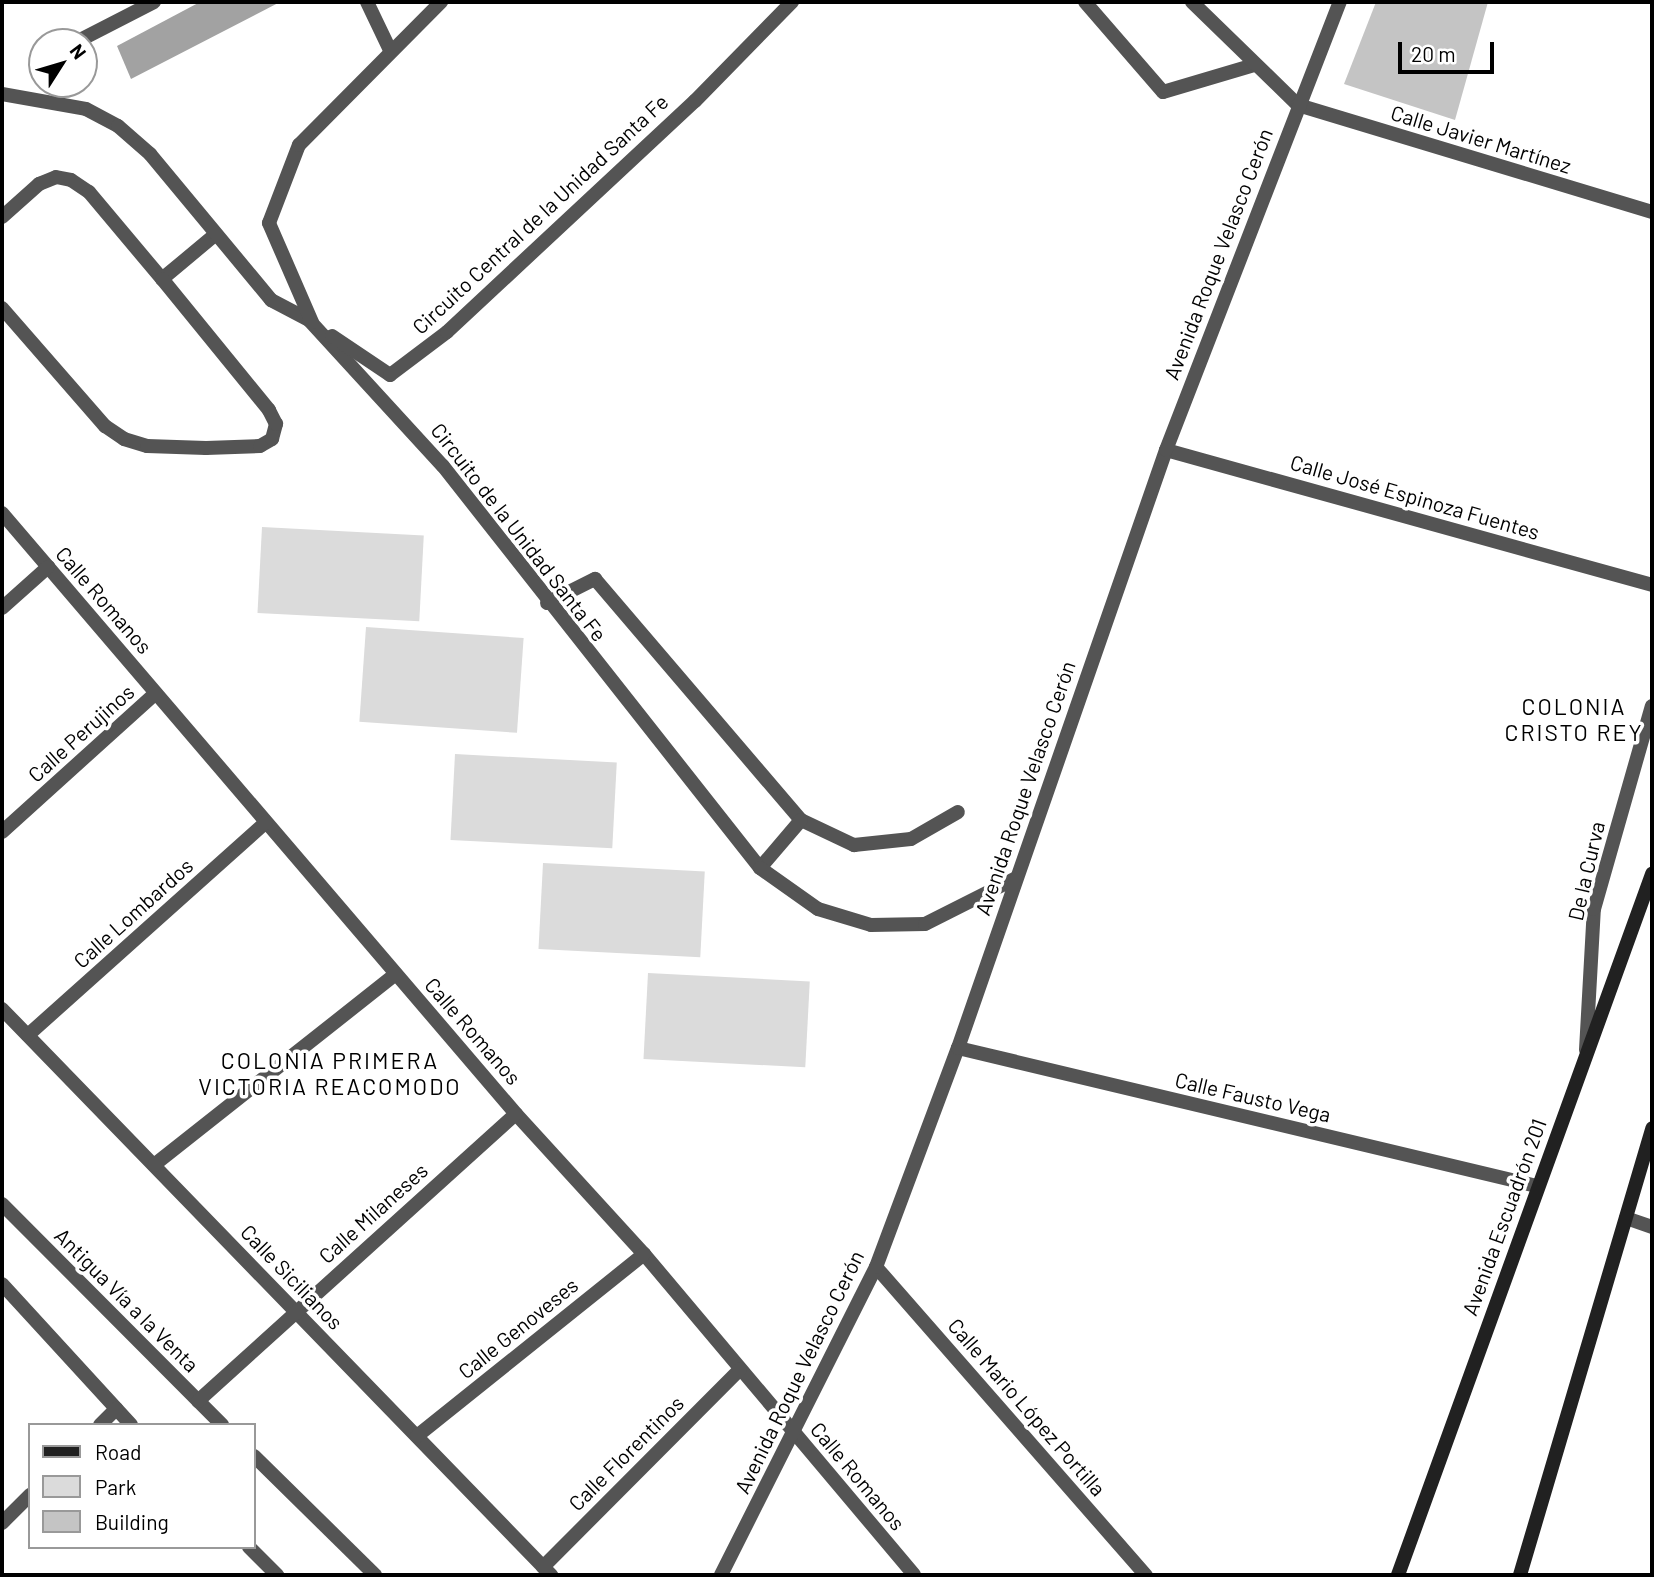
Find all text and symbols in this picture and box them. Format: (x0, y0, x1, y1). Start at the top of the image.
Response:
north arrow (28, 28, 98, 98)
scale bar (1402, 28, 1498, 72)
text: N (66, 39, 92, 63)
text: 20 m (1411, 41, 1456, 66)
street label: Circuito Central de la Unidad Santa Fe (407, 89, 673, 339)
street label: Calle Javier Martínez (1388, 100, 1574, 178)
street label: Avenida Roque Velasco Cerón (1158, 125, 1278, 383)
street label: Circuito de la Unidad Santa Fe (426, 418, 612, 646)
street label: Calle José Espinoza Fuentes (1288, 449, 1542, 545)
street label: Calle Romanos (51, 541, 157, 659)
street label: Avenida Roque Velasco Cerón (970, 658, 1080, 918)
street label: Calle Perujinos (23, 679, 139, 787)
district label: COLONIA CRISTO REY (1506, 692, 1642, 746)
street label: De la Curva (1562, 819, 1610, 923)
street label: Calle Lombardos (68, 853, 198, 973)
street label: Calle Romanos (420, 972, 526, 1090)
district label: COLONIA PRIMERA VICTORIA REACOMODO (201, 1046, 459, 1100)
street label: Calle Fausto Vega (1173, 1067, 1333, 1127)
street label: Avenida Escuadrón 201 (1457, 1115, 1551, 1319)
street label: Calle Milaneses (313, 1158, 433, 1268)
street label: Calle Sicilianos (236, 1219, 348, 1335)
street label: Antigua Vía a la Venta (50, 1223, 204, 1377)
street label: Avenida Roque Velasco Cerón (729, 1246, 869, 1498)
street label: Calle Genoveses (453, 1272, 583, 1384)
street label: Calle Mario López Portilla (943, 1313, 1111, 1501)
street label: Calle Florentinos (563, 1390, 689, 1516)
street label: Calle Romanos (805, 1417, 911, 1535)
legend (28, 1423, 256, 1549)
text: Road (95, 1439, 141, 1464)
text: Park (95, 1474, 136, 1499)
text: Building (95, 1509, 169, 1534)

